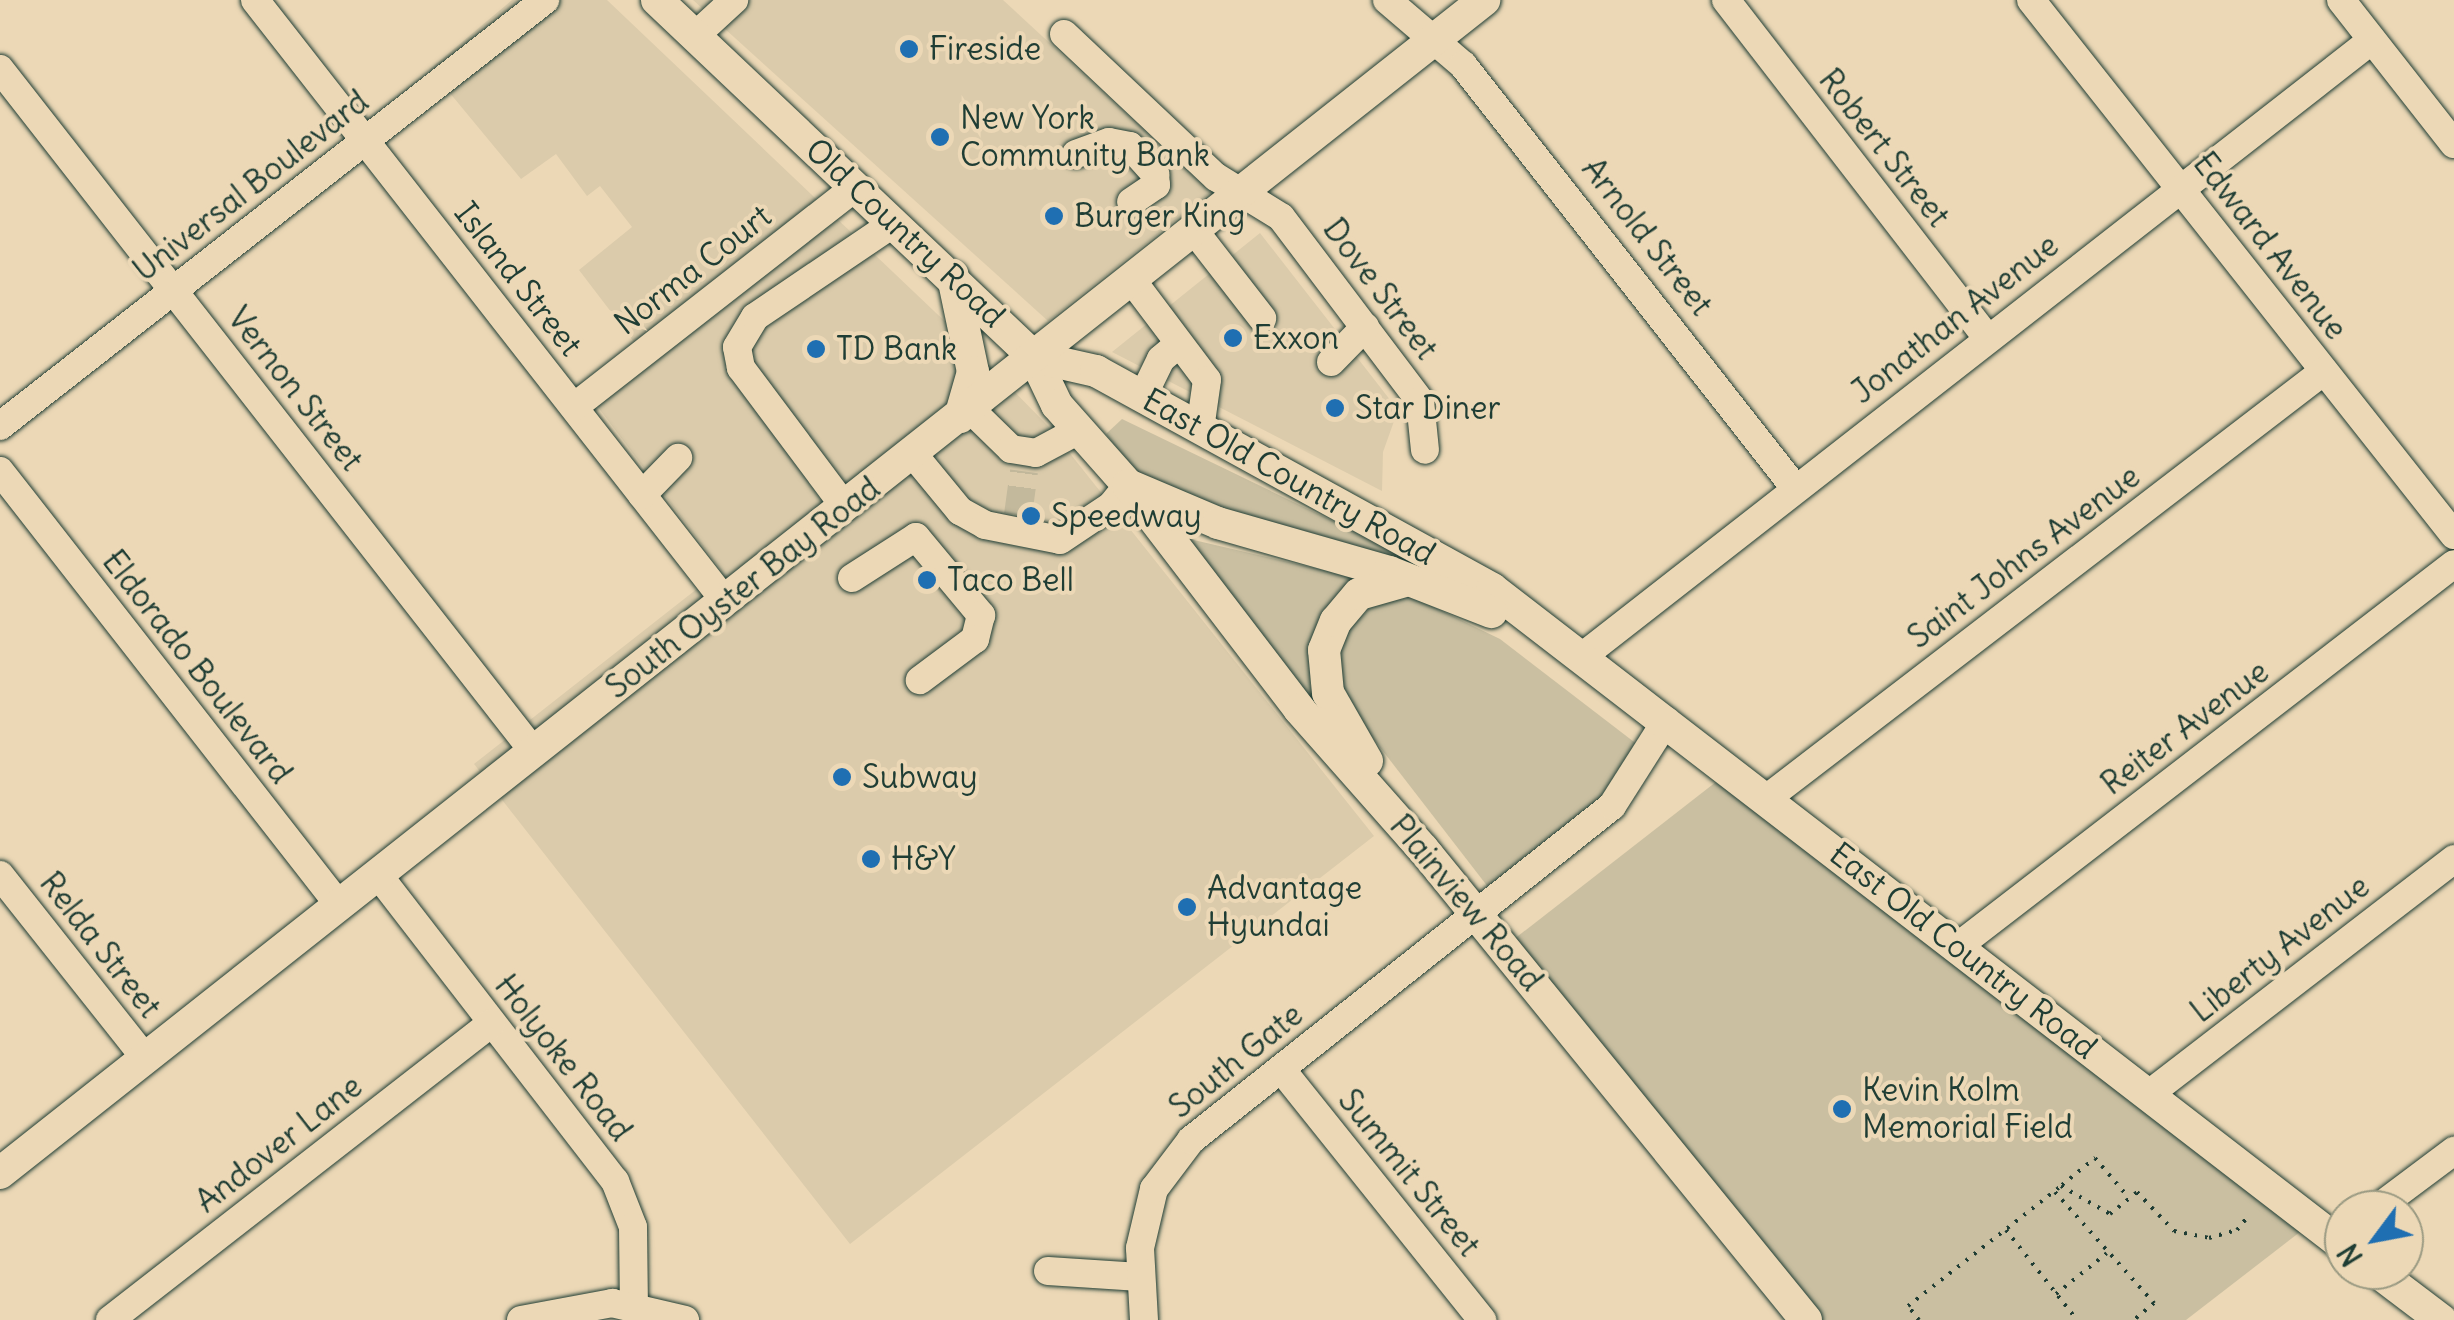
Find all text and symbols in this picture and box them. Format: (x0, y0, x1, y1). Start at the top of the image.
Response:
place label: Fireside (929, 30, 1041, 68)
marker: Fireside (898, 38, 920, 60)
street label: Robert Street (1810, 61, 1958, 235)
street label: Universal Boulevard (126, 82, 376, 290)
place label: New York Community Bank (960, 100, 1210, 175)
marker: New York Community Bank (929, 126, 951, 148)
street label: Old Country Road (797, 131, 1013, 335)
street label: Edward Avenue (2185, 145, 2355, 347)
street label: Arnold Street (1574, 151, 1720, 323)
street label: Island Street (446, 195, 590, 363)
street label: Norma Court (607, 197, 779, 343)
place label: Burger King (1074, 197, 1245, 235)
marker: Burger King (1043, 205, 1065, 227)
street label: Dove Street (1315, 211, 1445, 367)
street label: Jonathan Avenue (1844, 226, 2066, 412)
street label: Vernon Street (219, 300, 371, 478)
place label: Exxon (1253, 319, 1339, 357)
marker: Exxon (1222, 327, 1244, 349)
place label: TD Bank (836, 330, 957, 368)
marker: TD Bank (805, 338, 827, 360)
street label: East Old Country Road (1136, 381, 1442, 573)
place label: Star Diner (1355, 389, 1501, 427)
marker: Star Diner (1324, 397, 1346, 419)
street label: Saint Johns Avenue (1900, 457, 2148, 657)
street label: South Oyster Bay Road (598, 469, 888, 707)
place label: Speedway (1051, 497, 1202, 535)
marker: Speedway (1020, 505, 1042, 527)
street label: Eldorado Boulevard (94, 543, 300, 791)
place label: Taco Bell (947, 561, 1074, 599)
marker: Taco Bell (916, 569, 938, 591)
street label: Reiter Avenue (2094, 653, 2276, 803)
place label: Subway (862, 758, 978, 796)
marker: Subway (831, 766, 853, 788)
street label: Plainview Road (1381, 807, 1551, 999)
street label: East Old Country Road (1822, 835, 2104, 1067)
place label: H&Y (891, 840, 956, 878)
marker: H&Y (860, 848, 882, 870)
street label: Relda Street (31, 865, 169, 1025)
street label: Liberty Avenue (2183, 867, 2377, 1031)
place label: Advantage Hyundai (1207, 870, 1362, 945)
marker: Advantage Hyundai (1176, 896, 1198, 918)
street label: Holyoke Road (486, 967, 640, 1149)
street label: South Gate (1162, 996, 1310, 1126)
street label: Andover Lane (188, 1067, 370, 1221)
place label: Kevin Kolm Memorial Field (1862, 1072, 2073, 1147)
street label: Summit Street (1330, 1082, 1488, 1264)
marker: Kevin Kolm Memorial Field (1831, 1098, 1853, 1120)
north arrow (2324, 1190, 2424, 1290)
text: N (2330, 1237, 2371, 1273)

